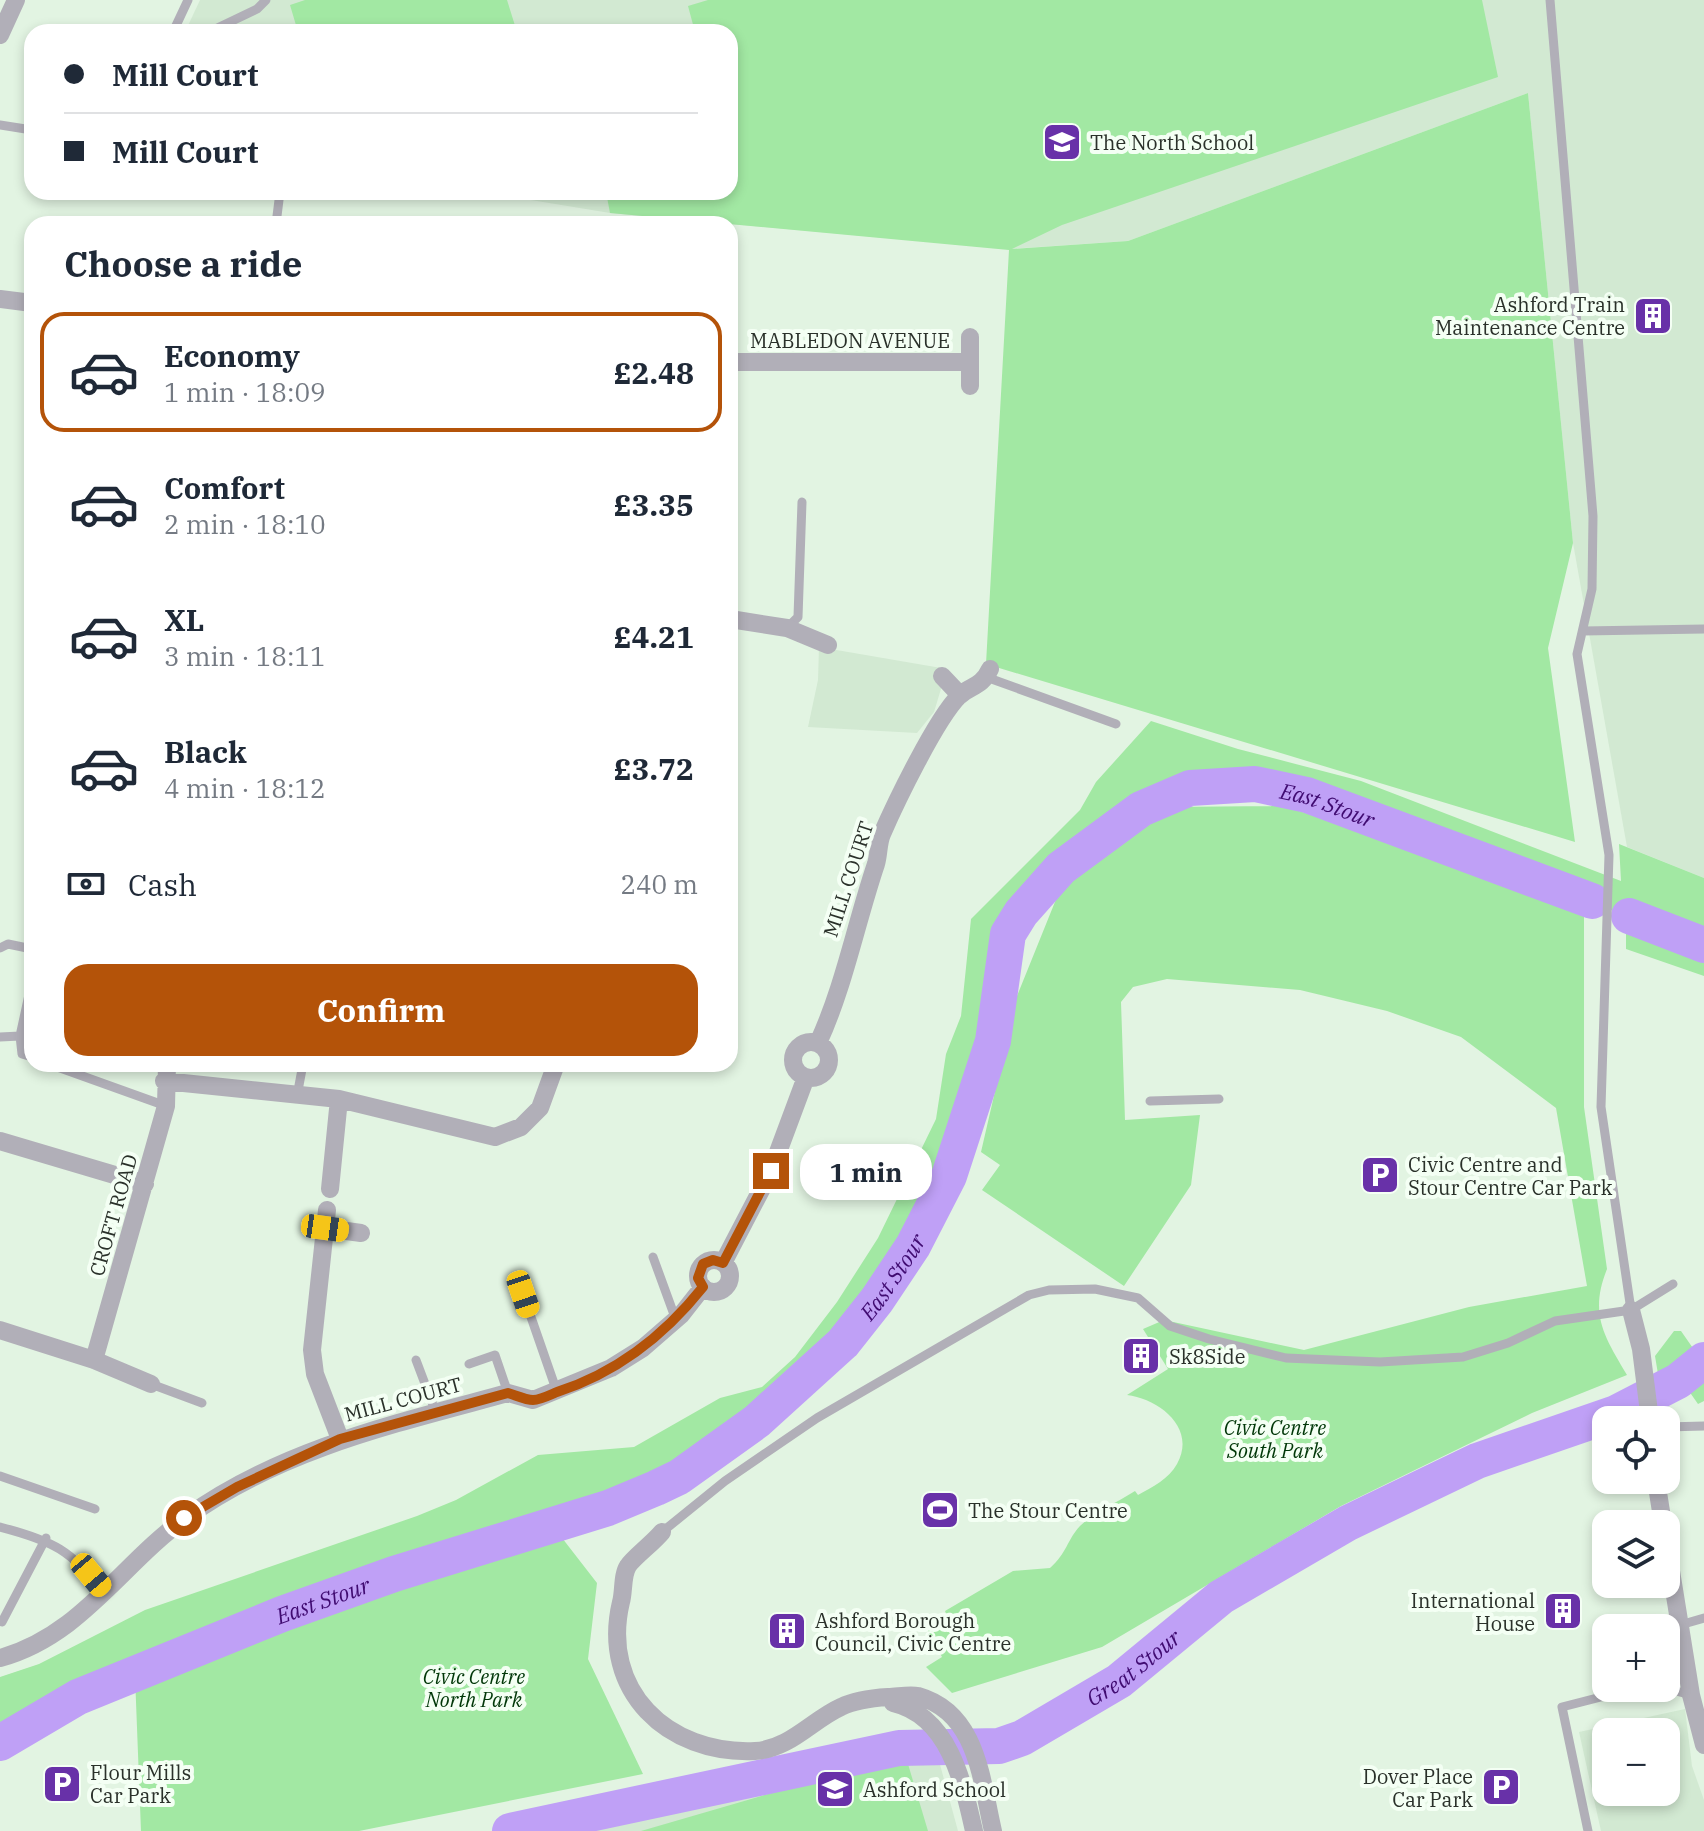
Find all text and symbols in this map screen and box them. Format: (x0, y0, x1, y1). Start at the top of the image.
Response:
text: Mill Court (112, 55, 258, 94)
school or university icon: The North School (1041, 121, 1083, 163)
place label: The North School (1090, 129, 1254, 156)
text: Mill Court (112, 132, 258, 171)
text: Choose a ride (64, 240, 303, 287)
place label: Ashford Train Maintenance Centre (1435, 291, 1625, 341)
building icon: Ashford Train Maintenance Centre (1632, 295, 1674, 337)
street label: MABLEDON AVENUE (750, 327, 950, 354)
icon: car (68, 336, 140, 408)
text: Economy (164, 336, 300, 375)
text: £2.48 (614, 353, 694, 392)
text: 1 min · 18:09 (164, 375, 326, 409)
icon: car (68, 468, 140, 540)
text: Comfort (164, 468, 285, 507)
text: £3.35 (614, 485, 694, 524)
text: 2 min · 18:10 (164, 507, 326, 541)
icon: car (68, 600, 140, 672)
text: XL (164, 600, 204, 639)
text: £4.21 (614, 617, 694, 656)
text: 3 min · 18:11 (164, 639, 326, 673)
icon: car (68, 732, 140, 804)
text: Black (164, 732, 247, 771)
text: £3.72 (614, 749, 694, 788)
text: 4 min · 18:12 (164, 771, 326, 805)
water label: East Stour (1277, 775, 1380, 834)
street label: MILL COURT (817, 818, 879, 940)
icon: cash (64, 862, 108, 906)
text: Cash (128, 865, 197, 904)
text: 240 m (620, 867, 698, 901)
button: Confirm (64, 964, 698, 1056)
callout: 1 min (799, 1143, 931, 1199)
street label: CROFT ROAD (83, 1151, 143, 1279)
place label: Civic Centre and Stour Centre Car Park (1408, 1151, 1613, 1201)
route end (753, 1153, 789, 1189)
parking icon: Civic Centre and Stour Centre Car Park (1359, 1154, 1401, 1196)
text: 1 min (830, 1155, 902, 1189)
car (300, 1213, 350, 1243)
water label: East Stour (852, 1227, 932, 1326)
car (504, 1267, 542, 1321)
building icon: Sk8Side (1120, 1335, 1162, 1377)
place label: Sk8Side (1169, 1343, 1245, 1370)
street label: MILL COURT (341, 1370, 465, 1428)
map controls (1592, 1406, 1680, 1806)
button: locate (1592, 1406, 1680, 1494)
park label: Civic Centre South Park (1224, 1414, 1326, 1464)
sports icon: The Stour Centre (919, 1489, 961, 1531)
place label: The Stour Centre (968, 1497, 1128, 1524)
route start (166, 1500, 202, 1536)
button: layers (1592, 1510, 1680, 1598)
car (66, 1549, 116, 1601)
water label: East Stour (271, 1569, 375, 1630)
place label: International House (1411, 1587, 1535, 1637)
building icon: International House (1542, 1590, 1584, 1632)
place label: Ashford Borough Council, Civic Centre (815, 1607, 1011, 1657)
building icon: Ashford Borough Council, Civic Centre (766, 1610, 808, 1652)
button: + (1592, 1614, 1680, 1702)
water label: Great Stour (1080, 1621, 1187, 1712)
park label: Civic Centre North Park (423, 1663, 525, 1713)
button: − (1592, 1718, 1680, 1806)
place label: Flour Mills Car Park (90, 1759, 191, 1809)
parking icon: Flour Mills Car Park (41, 1763, 83, 1805)
place label: Dover Place Car Park (1363, 1763, 1473, 1813)
parking icon: Dover Place Car Park (1480, 1766, 1522, 1808)
school or university icon: Ashford School (814, 1768, 856, 1810)
place label: Ashford School (863, 1776, 1006, 1803)

